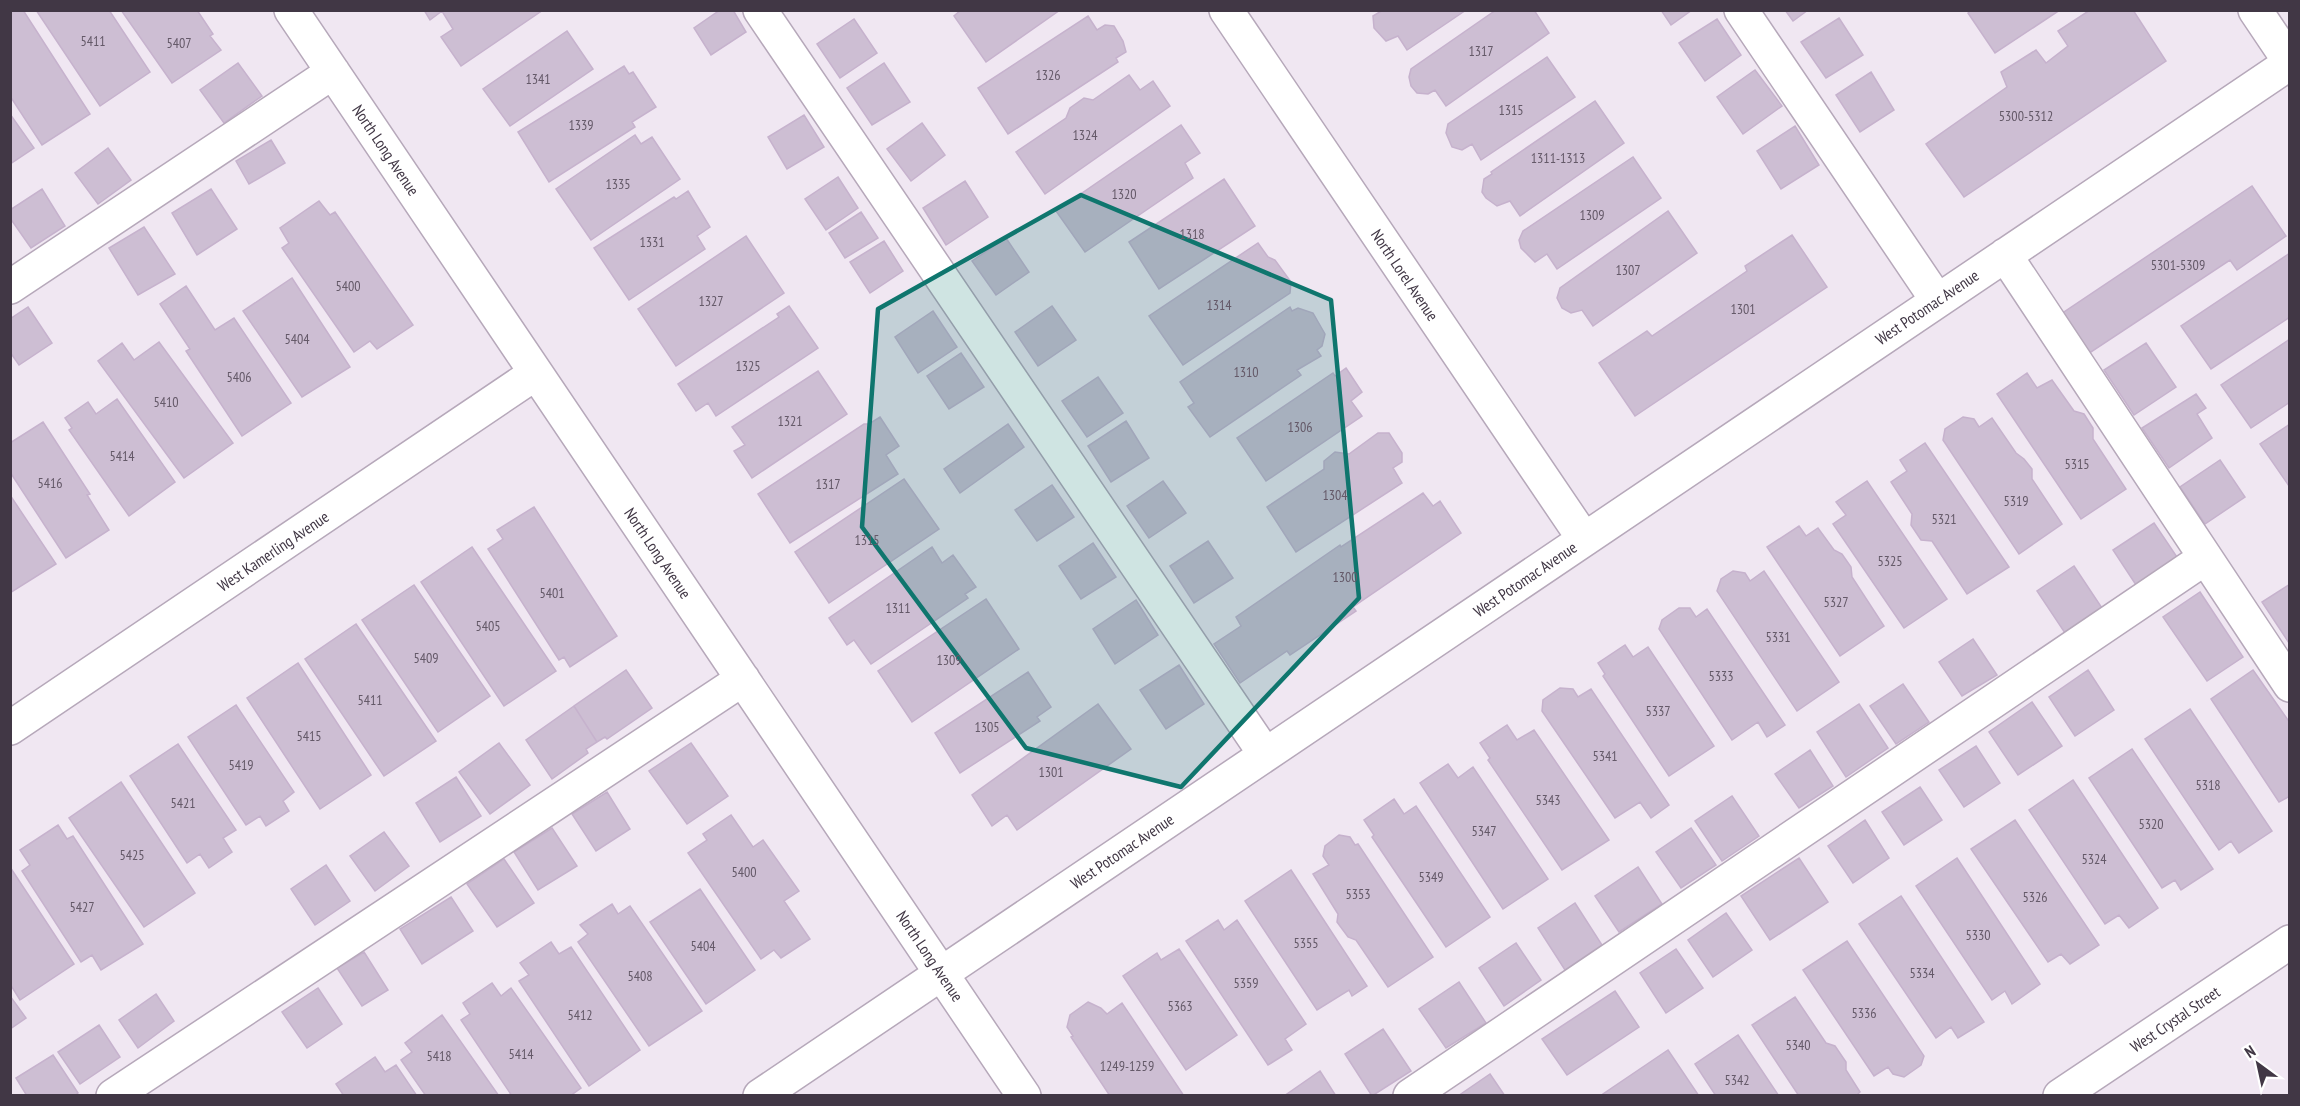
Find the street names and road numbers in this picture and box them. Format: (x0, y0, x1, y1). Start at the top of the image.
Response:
street label: North Long Avenue (348, 101, 424, 199)
street label: North Lorel Avenue (1367, 225, 1443, 325)
street label: West Potomac Avenue (1871, 265, 1983, 349)
street label: North Long Avenue (620, 504, 696, 602)
street label: West Kamerling Avenue (214, 506, 332, 596)
street label: West Potomac Avenue (1469, 537, 1581, 621)
street label: West Potomac Avenue (1066, 809, 1178, 893)
street label: North Long Avenue (892, 907, 968, 1005)
street label: West Crystal Street (2126, 981, 2224, 1056)

